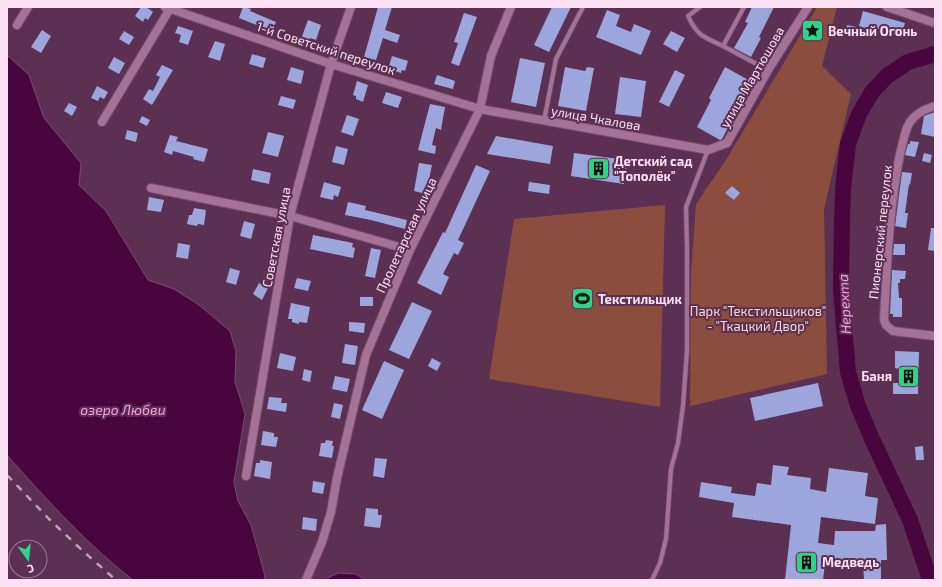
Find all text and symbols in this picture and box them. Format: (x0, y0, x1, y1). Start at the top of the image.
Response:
street label: 1-й Советский переулок (254, 18, 398, 78)
place icon: Вечный Огонь (800, 18, 826, 44)
street label: улица Мартюшова (716, 23, 788, 131)
place label: Вечный Огонь (828, 23, 917, 39)
street label: улица Чкалова (550, 102, 642, 134)
place label: Детский сад "Тополёк" (614, 153, 692, 184)
building icon: Детский сад "Тополёк" (586, 155, 612, 181)
street label: Пионерский переулок (865, 164, 895, 300)
street label: Пролетарская улица (372, 175, 440, 295)
street label: Советская улица (258, 186, 294, 288)
water label: Нерехта (834, 274, 854, 334)
sports icon: Текстильщик (569, 286, 595, 312)
place label: Текстильщик (598, 291, 682, 307)
park label: Парк "Текстильщиков" - "Ткацкий Двор" (690, 303, 826, 334)
building icon: Баня (895, 363, 921, 389)
place label: Баня (861, 368, 892, 384)
water label: озеро Любви (80, 401, 166, 418)
north arrow (8, 539, 48, 579)
building icon: Медведь (793, 549, 819, 575)
place label: Медведь (822, 554, 879, 570)
text: С (25, 562, 36, 576)

